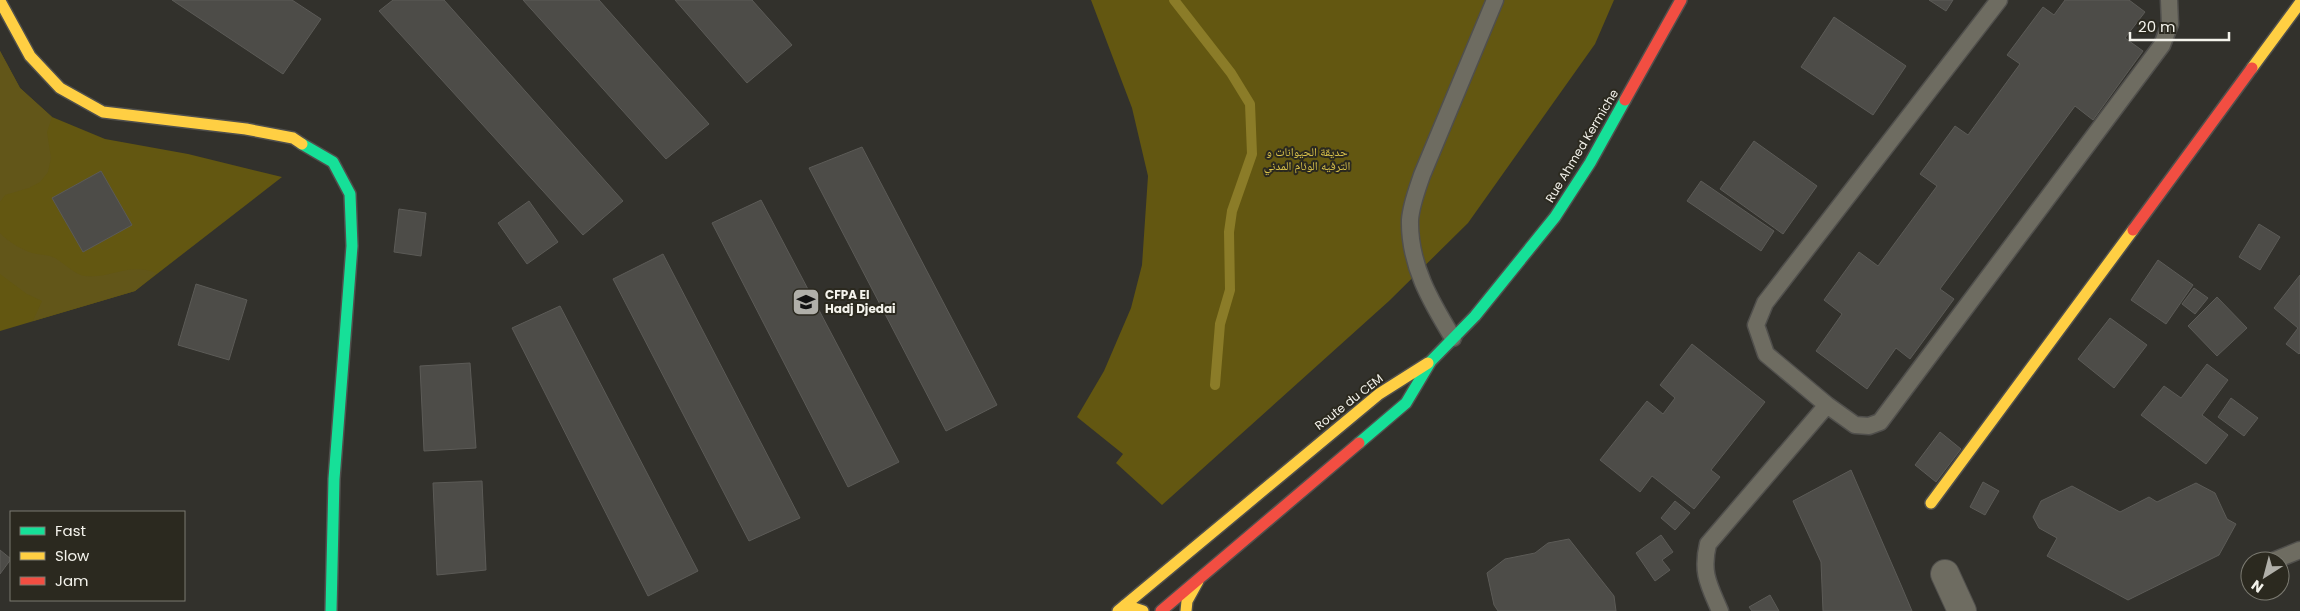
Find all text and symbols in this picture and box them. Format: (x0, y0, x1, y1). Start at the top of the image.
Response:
scale bar (2130, 10, 2229, 42)
text: 20 m (2138, 16, 2176, 37)
street label: Rue Ahmed Kermiche (1541, 86, 1622, 206)
park label: حديقة الحيوانات و الترفيه الوئام المدني (1264, 143, 1350, 176)
place label: CFPA El Hadj Djedai (825, 286, 896, 317)
school or university icon: CFPA El Hadj Djedai (791, 287, 821, 317)
street label: Route du CEM (1311, 370, 1386, 434)
legend (10, 511, 185, 601)
text: Fast (55, 520, 86, 541)
text: Slow (55, 545, 90, 566)
north arrow (2240, 551, 2290, 601)
text: Jam (55, 570, 89, 591)
text: N (2247, 575, 2267, 598)

